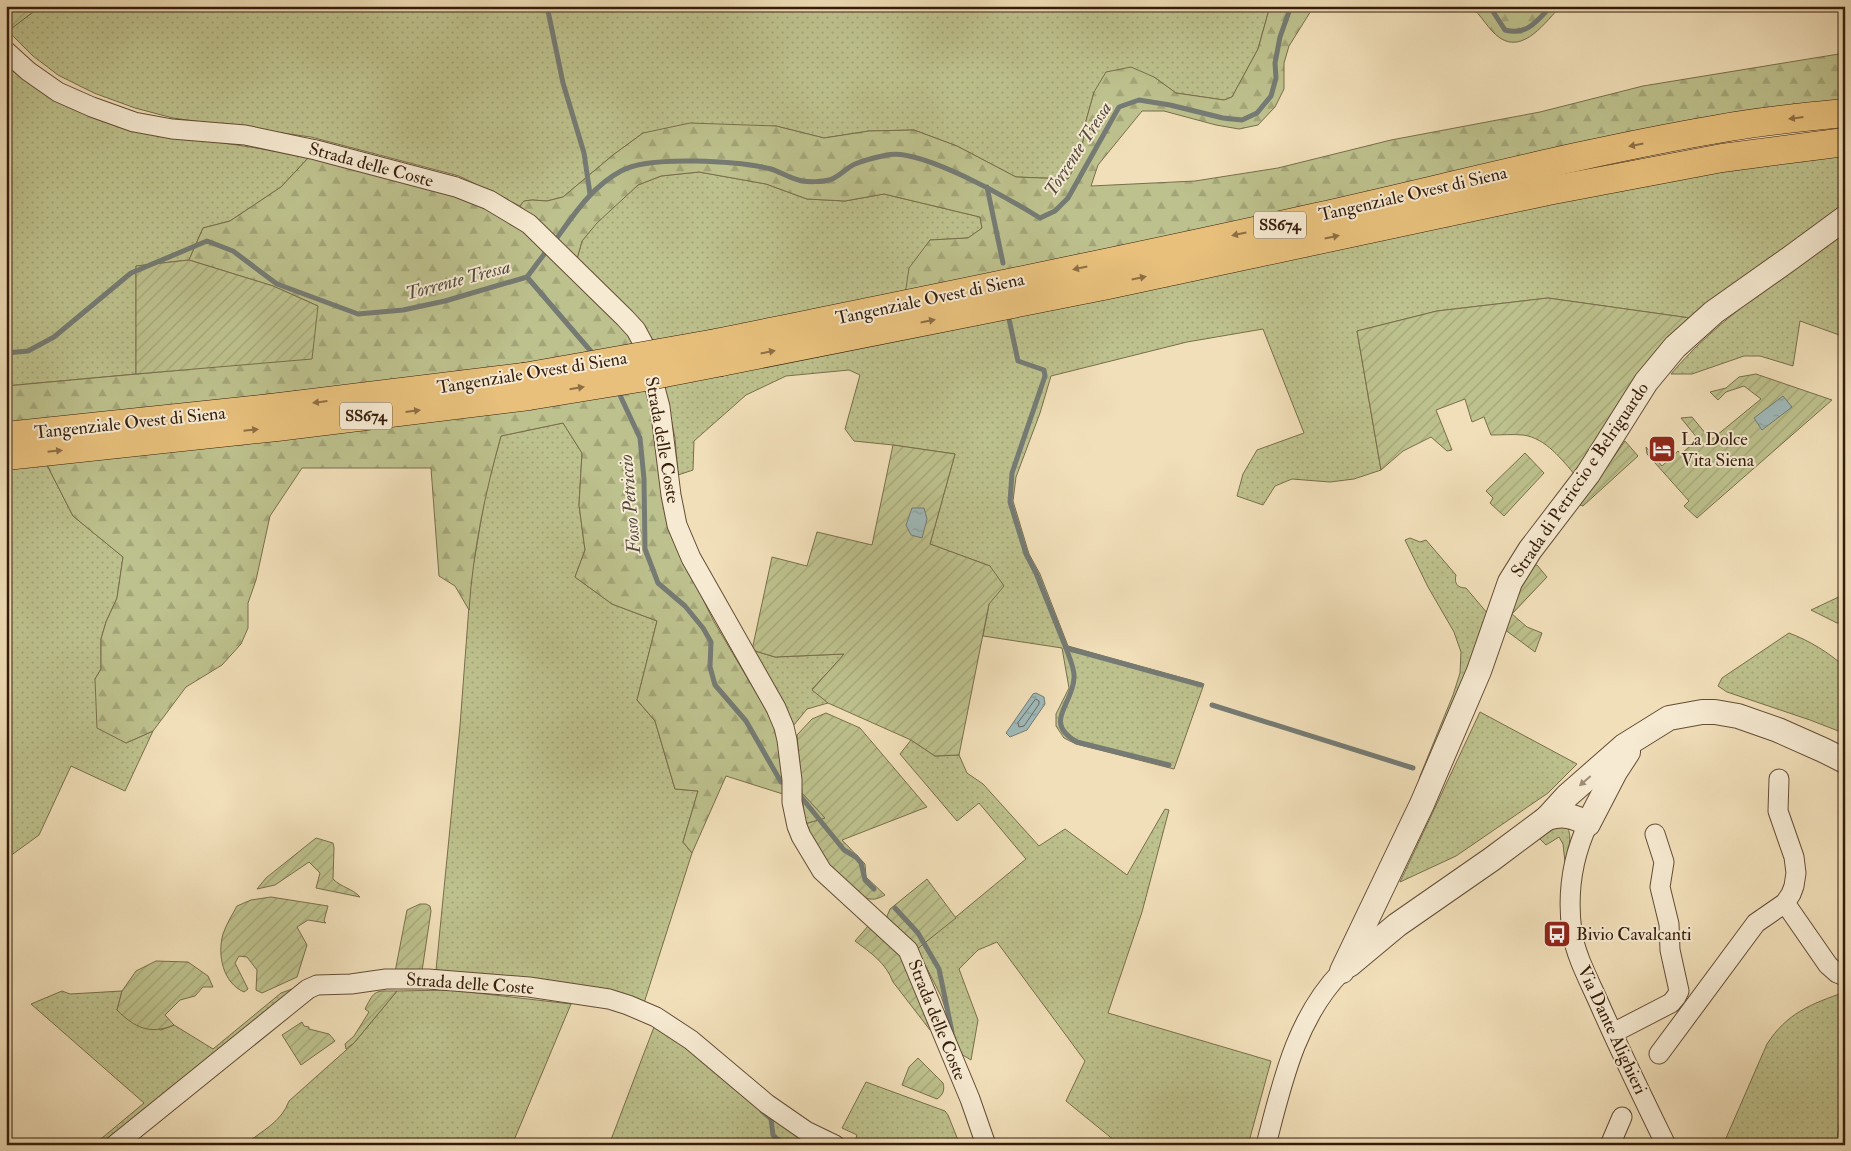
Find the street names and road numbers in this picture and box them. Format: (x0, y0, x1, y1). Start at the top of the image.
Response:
street label: Strada delle Coste (306, 137, 436, 193)
street label: Tangenziale Ovest di Siena (1317, 161, 1510, 227)
road number: SS674 (1254, 212, 1306, 238)
street label: Tangenziale Ovest di Siena (834, 268, 1027, 330)
street label: Tangenziale Ovest di Siena (435, 347, 629, 399)
street label: Strada delle Coste (640, 375, 685, 506)
street label: Strada di Petriccio e Belriguardo (1506, 378, 1654, 582)
street label: Tangenziale Ovest di Siena (33, 401, 227, 444)
road number: SS674 (340, 402, 392, 430)
street label: Strada delle Coste (902, 956, 972, 1084)
street label: Via Dante Alighieri (1572, 962, 1652, 1098)
street label: Strada delle Coste (405, 968, 535, 1000)

